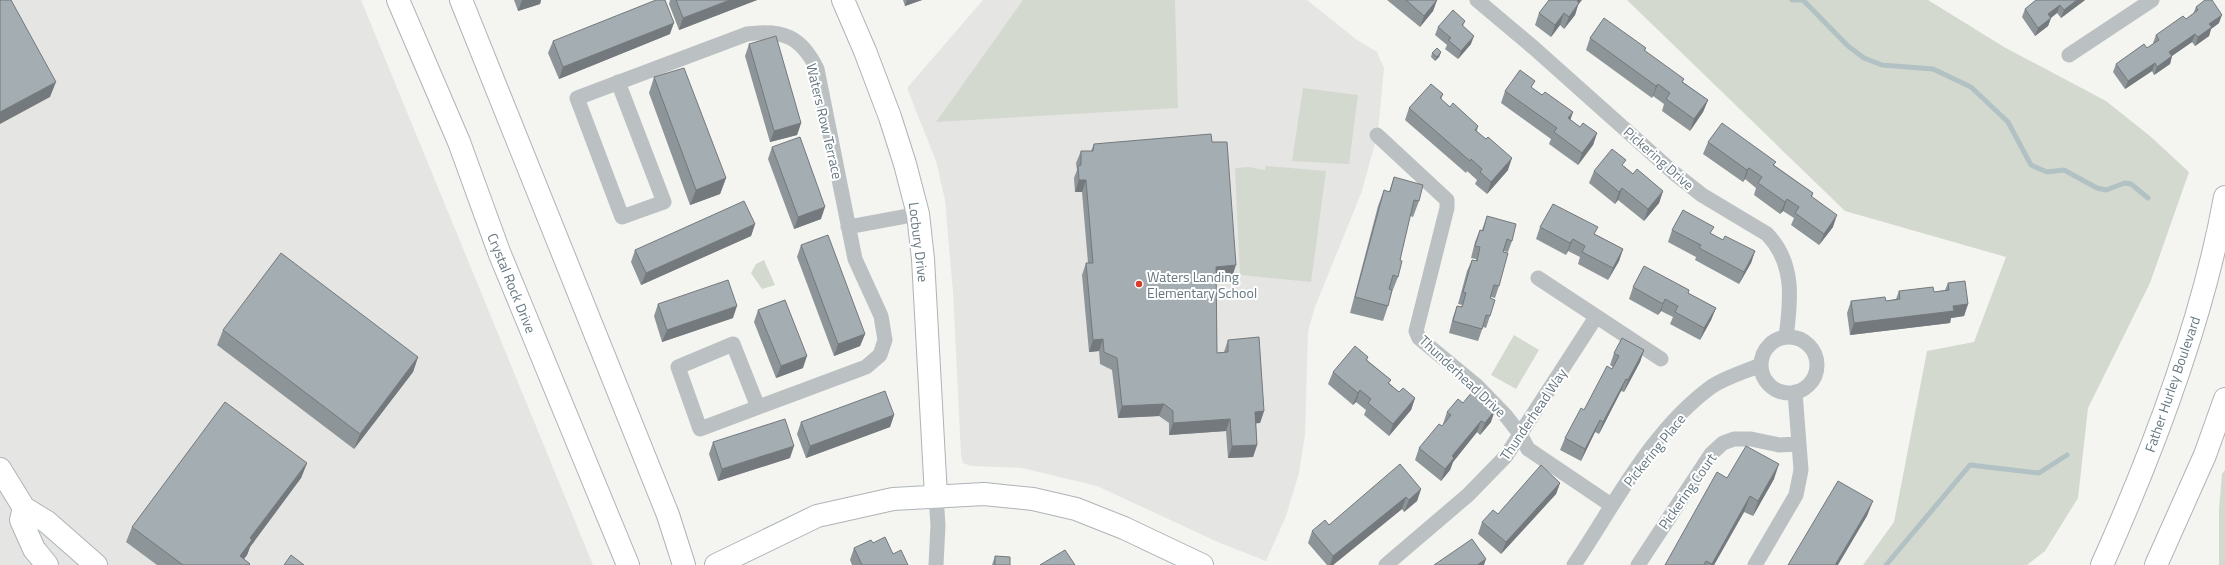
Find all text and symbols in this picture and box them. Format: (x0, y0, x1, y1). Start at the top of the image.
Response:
street label: Waters Row Terrace (801, 61, 849, 181)
street label: Pickering Drive (1619, 121, 1699, 195)
street label: Locbury Drive (904, 201, 934, 283)
street label: Crystal Rock Drive (482, 230, 542, 336)
place label: Waters Landing Elementary School (1147, 266, 1257, 303)
marker: Waters Landing Elementary School (1134, 279, 1144, 289)
street label: Father Hurley Boulevard (2139, 313, 2205, 455)
street label: Thunderhead Drive (1415, 330, 1511, 422)
street label: Thunderhead Way (1494, 364, 1572, 464)
street label: Pickering Place (1618, 409, 1690, 491)
street label: Pickering Court (1653, 449, 1721, 533)

